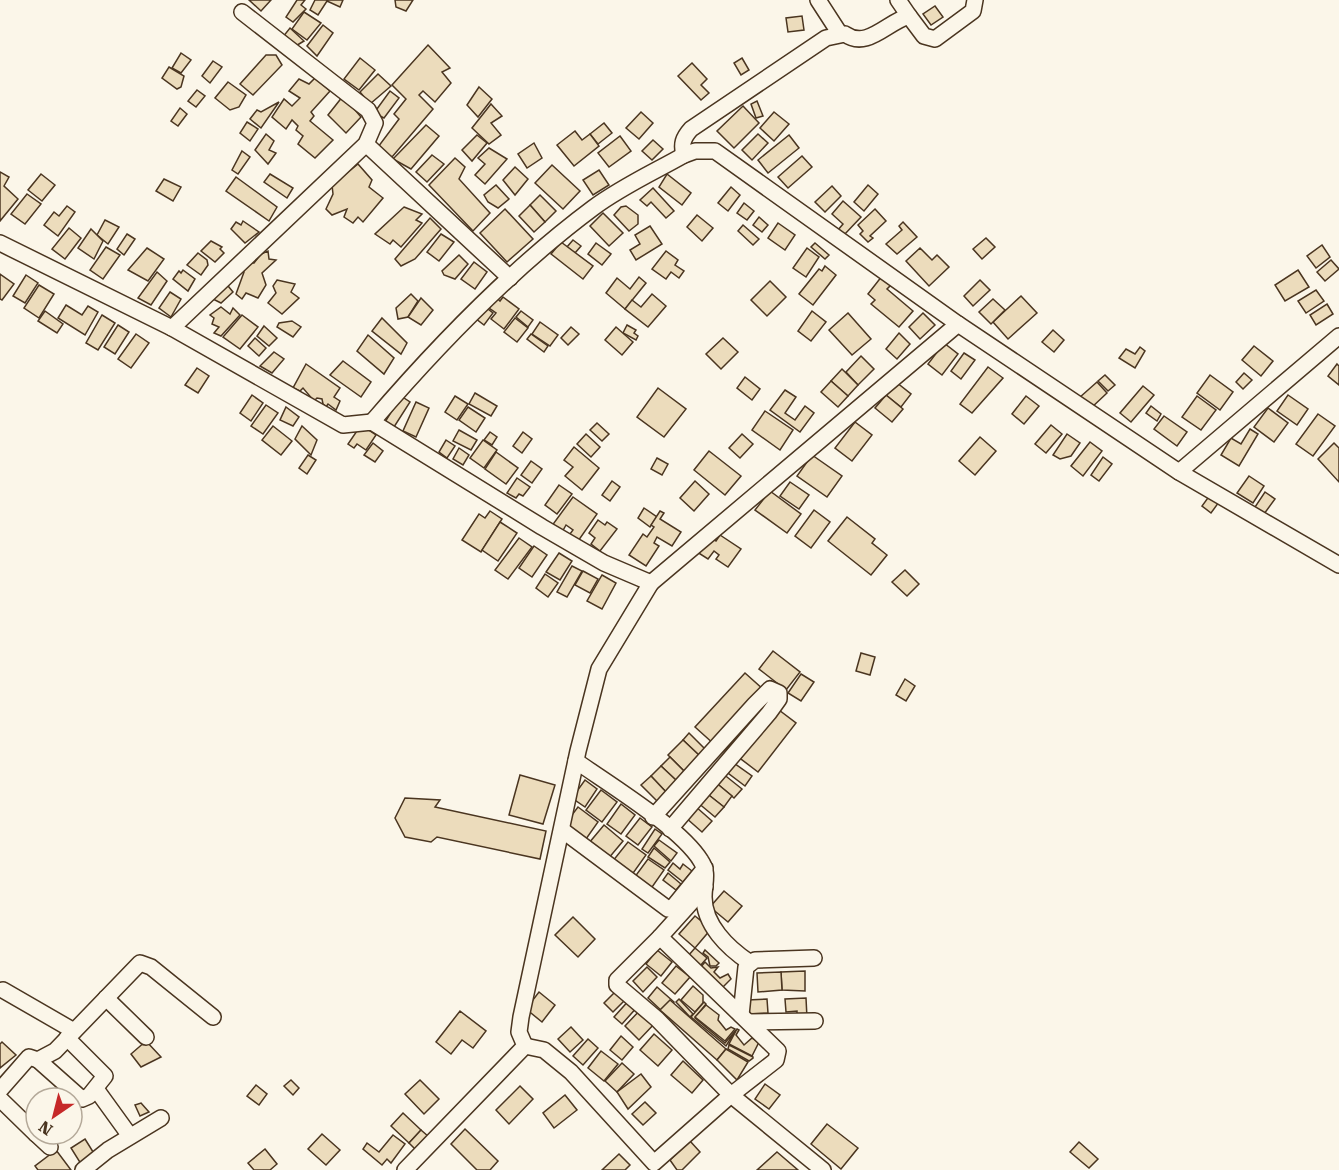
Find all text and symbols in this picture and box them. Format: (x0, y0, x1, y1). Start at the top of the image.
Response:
north arrow (24, 1086, 84, 1146)
text: N (35, 1117, 56, 1139)

